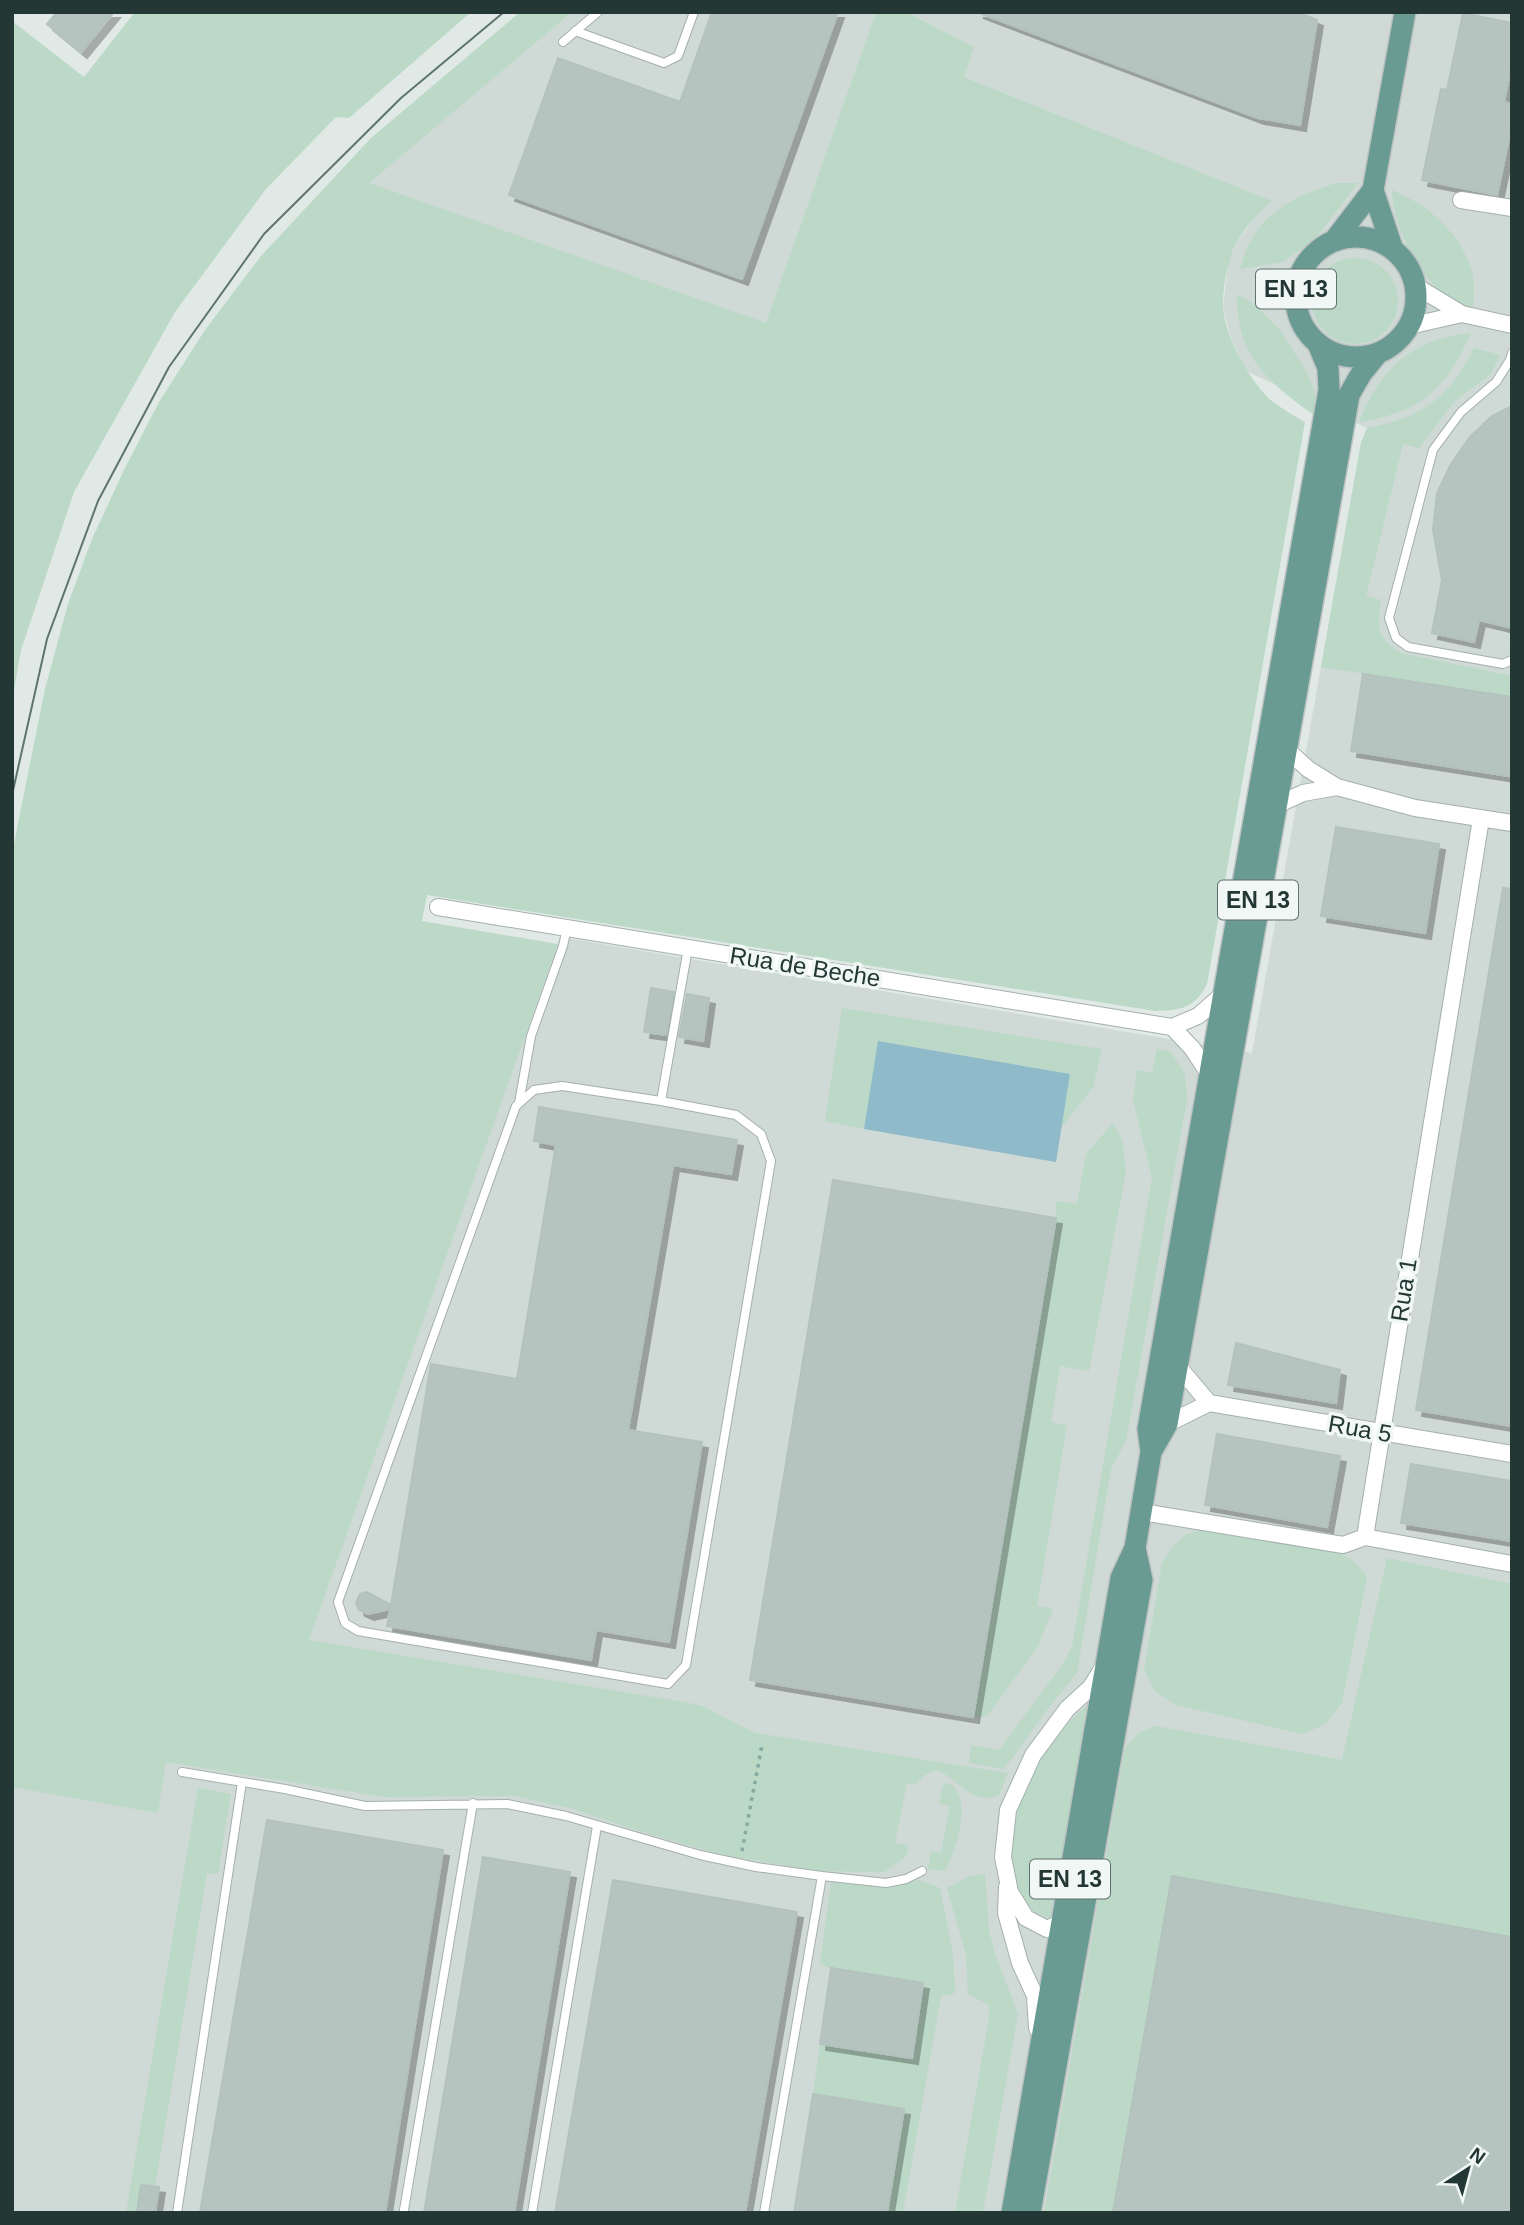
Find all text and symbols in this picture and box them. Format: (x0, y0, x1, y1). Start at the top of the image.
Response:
road number: EN 13 (1256, 270, 1336, 308)
road number: EN 13 (1218, 880, 1298, 920)
street label: Rua de Beche (728, 941, 882, 992)
street label: Rua 1 (1385, 1256, 1422, 1324)
street label: Rua 5 (1326, 1410, 1394, 1447)
road number: EN 13 (1030, 1860, 1110, 1898)
north arrow (1433, 2134, 1503, 2204)
text: N (1466, 2143, 1489, 2168)

